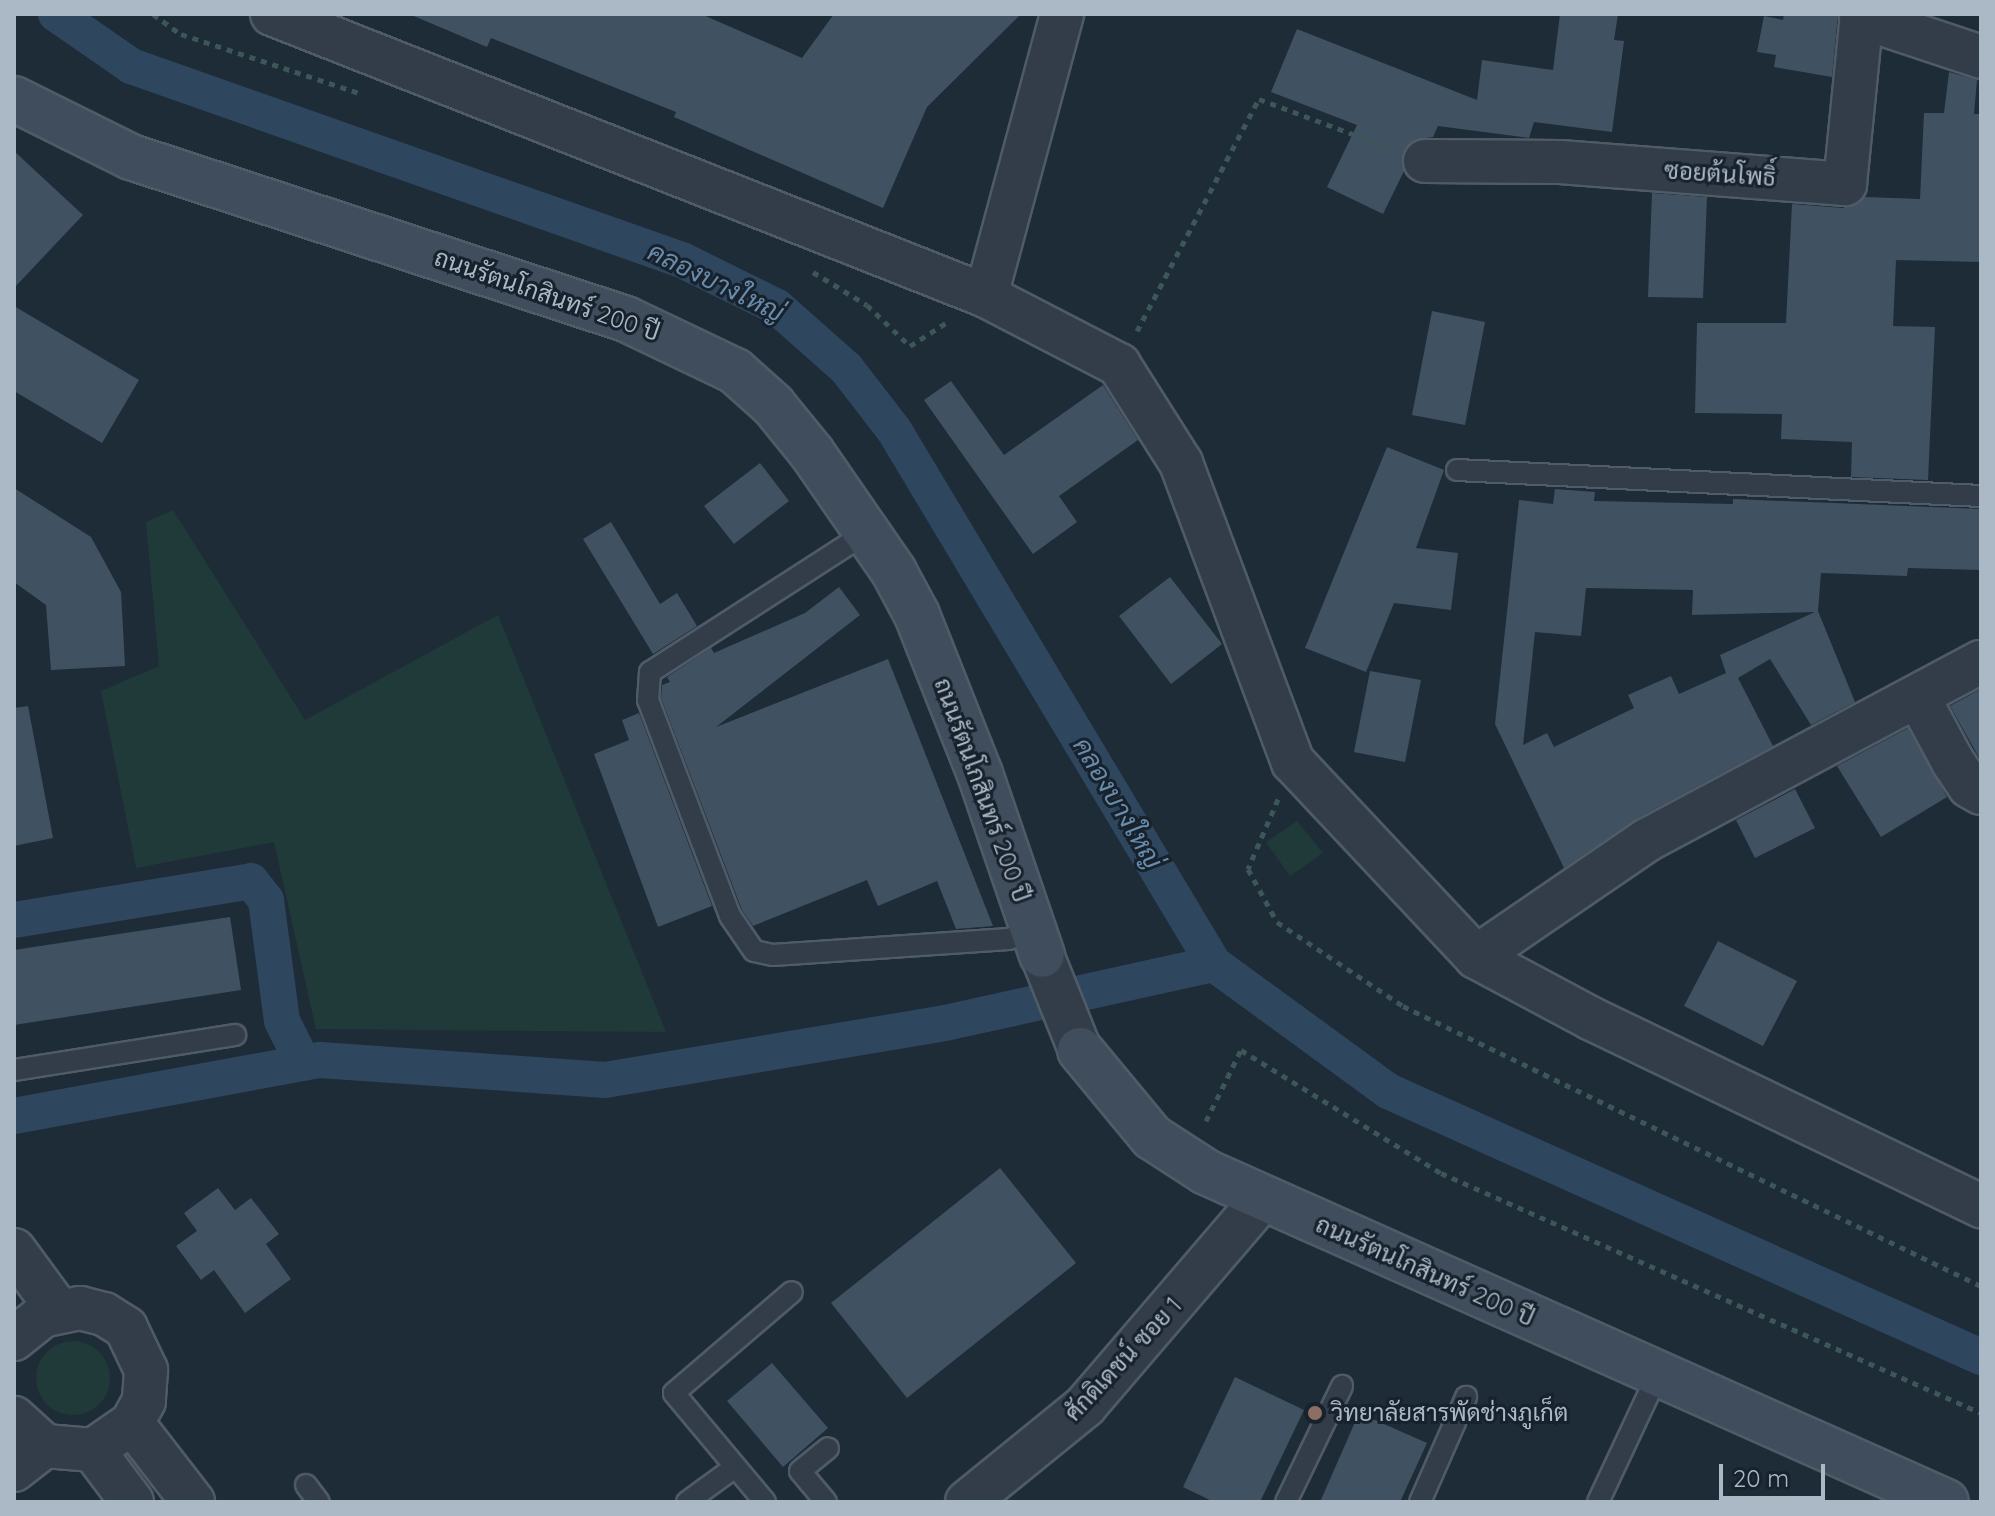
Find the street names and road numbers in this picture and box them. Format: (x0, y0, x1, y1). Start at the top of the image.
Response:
street label: ซอยต้นโพธิ์ (1663, 156, 1777, 192)
street label: ถนนรัตนโกสินทร์ 200 ปี (431, 243, 663, 347)
street label: ถนนรัตนโกสินทร์ 200 ปี (928, 674, 1036, 906)
street label: ถนนรัตนโกสินทร์ 200 ปี (1311, 1210, 1539, 1332)
street label: ศักดิเดชน์ ซอย 1 (1058, 1291, 1188, 1427)

